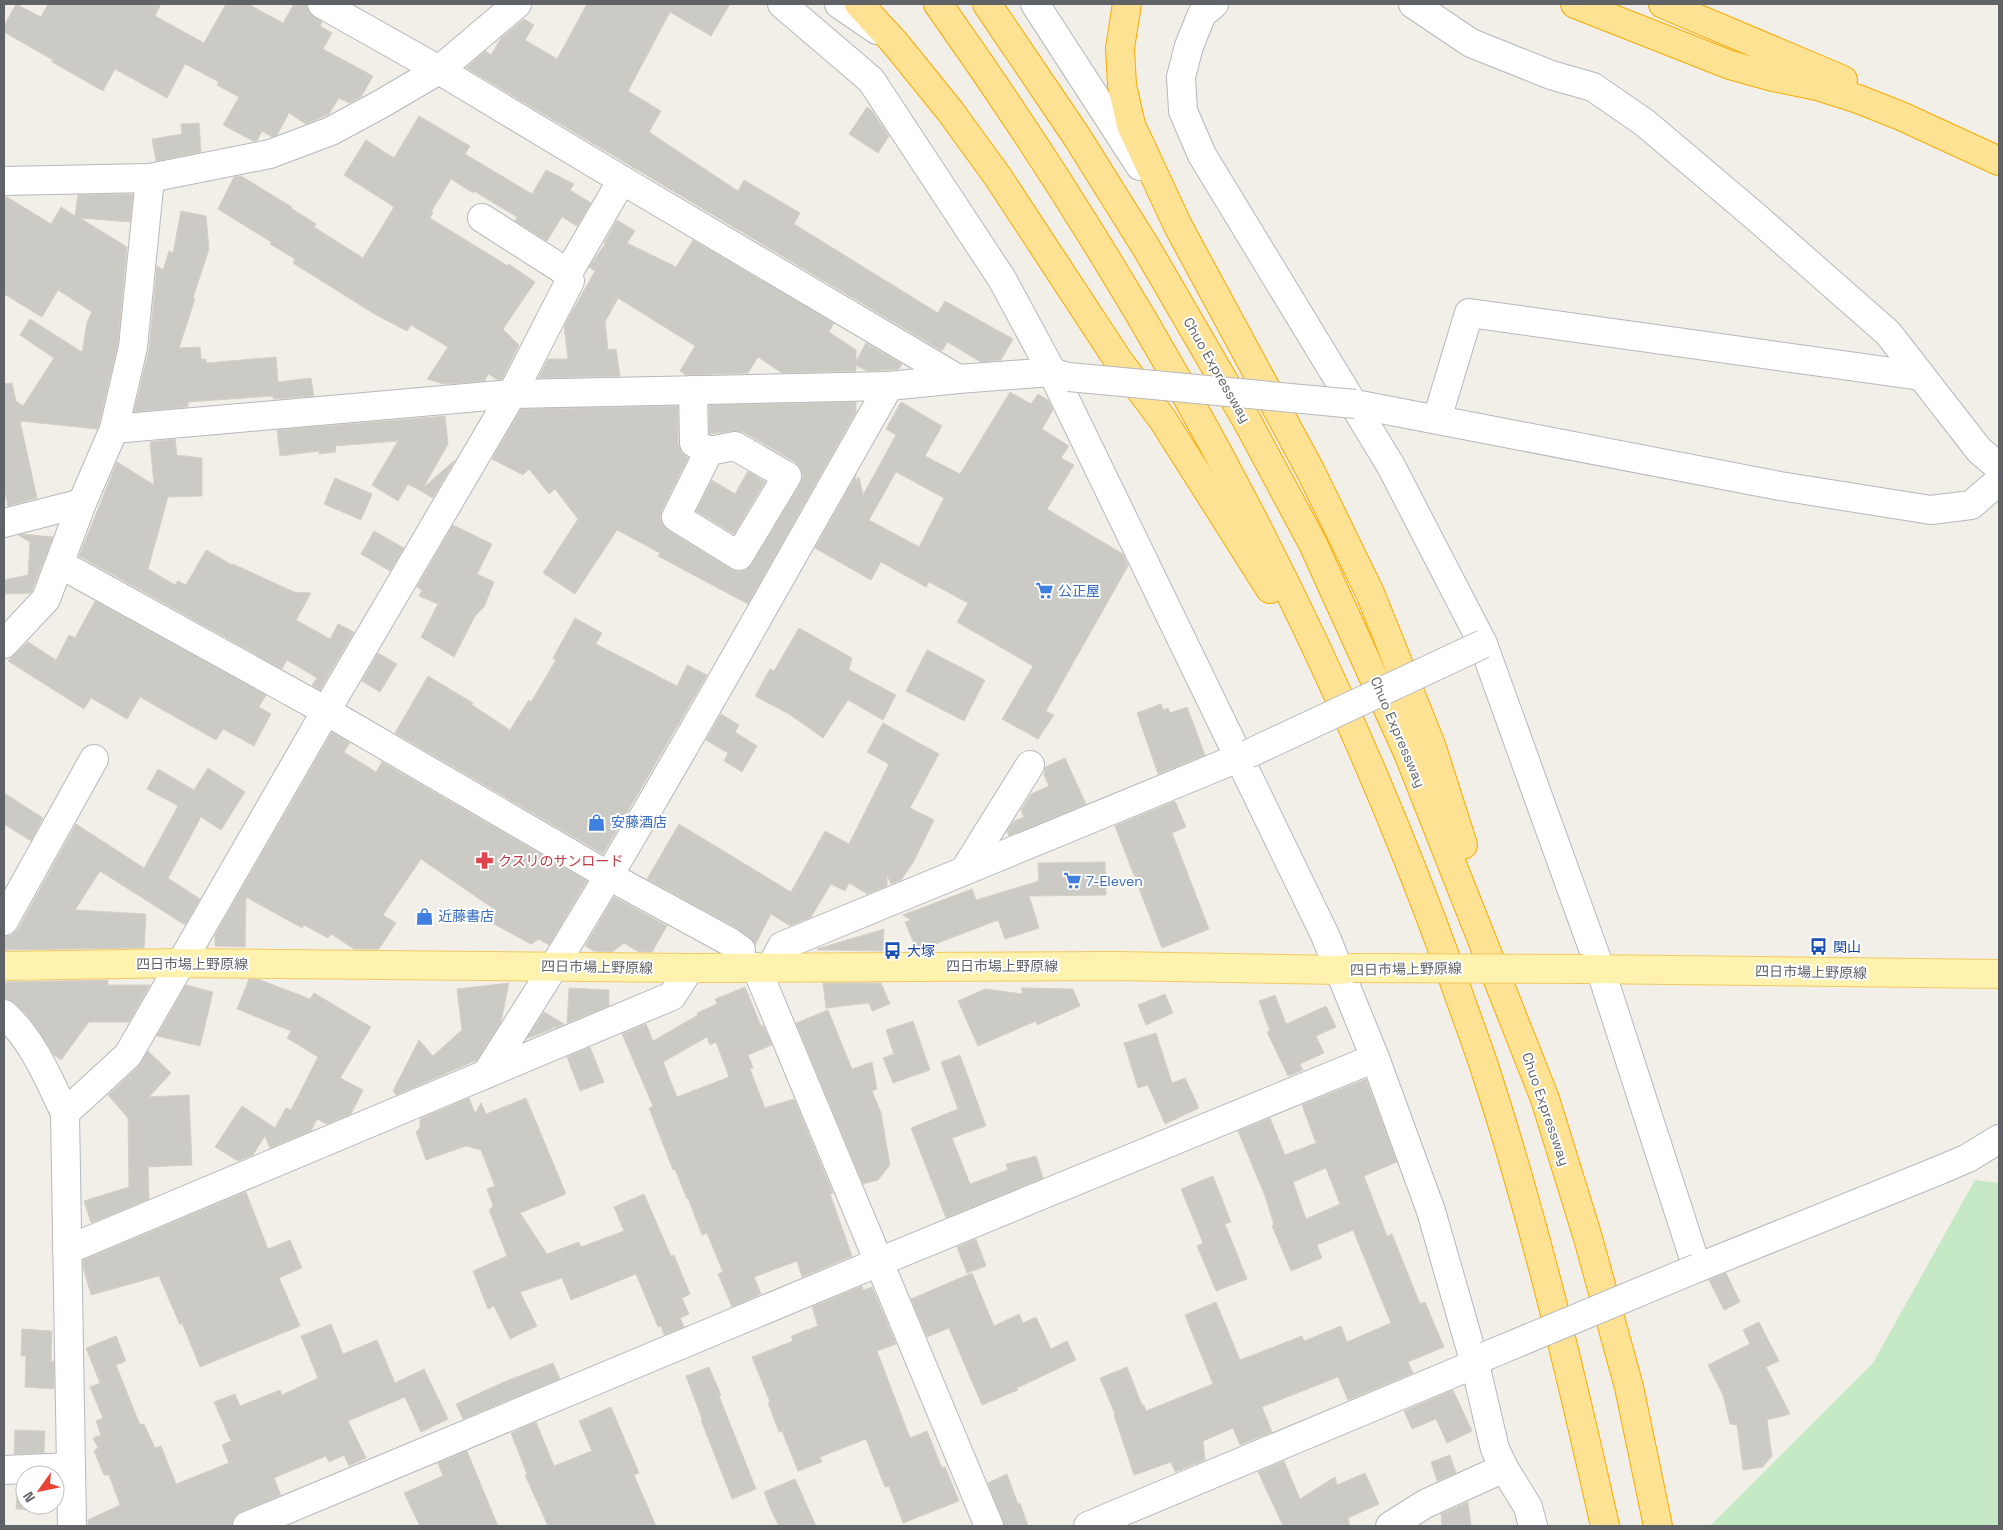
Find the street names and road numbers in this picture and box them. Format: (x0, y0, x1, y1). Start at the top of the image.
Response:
street label: Chuo Expressway (1179, 314, 1255, 426)
street label: Chuo Expressway (1366, 674, 1430, 790)
street label: 四日市場上野原線 (136, 955, 248, 973)
street label: 四日市場上野原線 (541, 957, 653, 977)
street label: 四日市場上野原線 (946, 957, 1058, 975)
street label: 四日市場上野原線 (1350, 959, 1462, 979)
street label: 四日市場上野原線 (1755, 962, 1867, 982)
street label: Chuo Expressway (1518, 1050, 1574, 1168)

